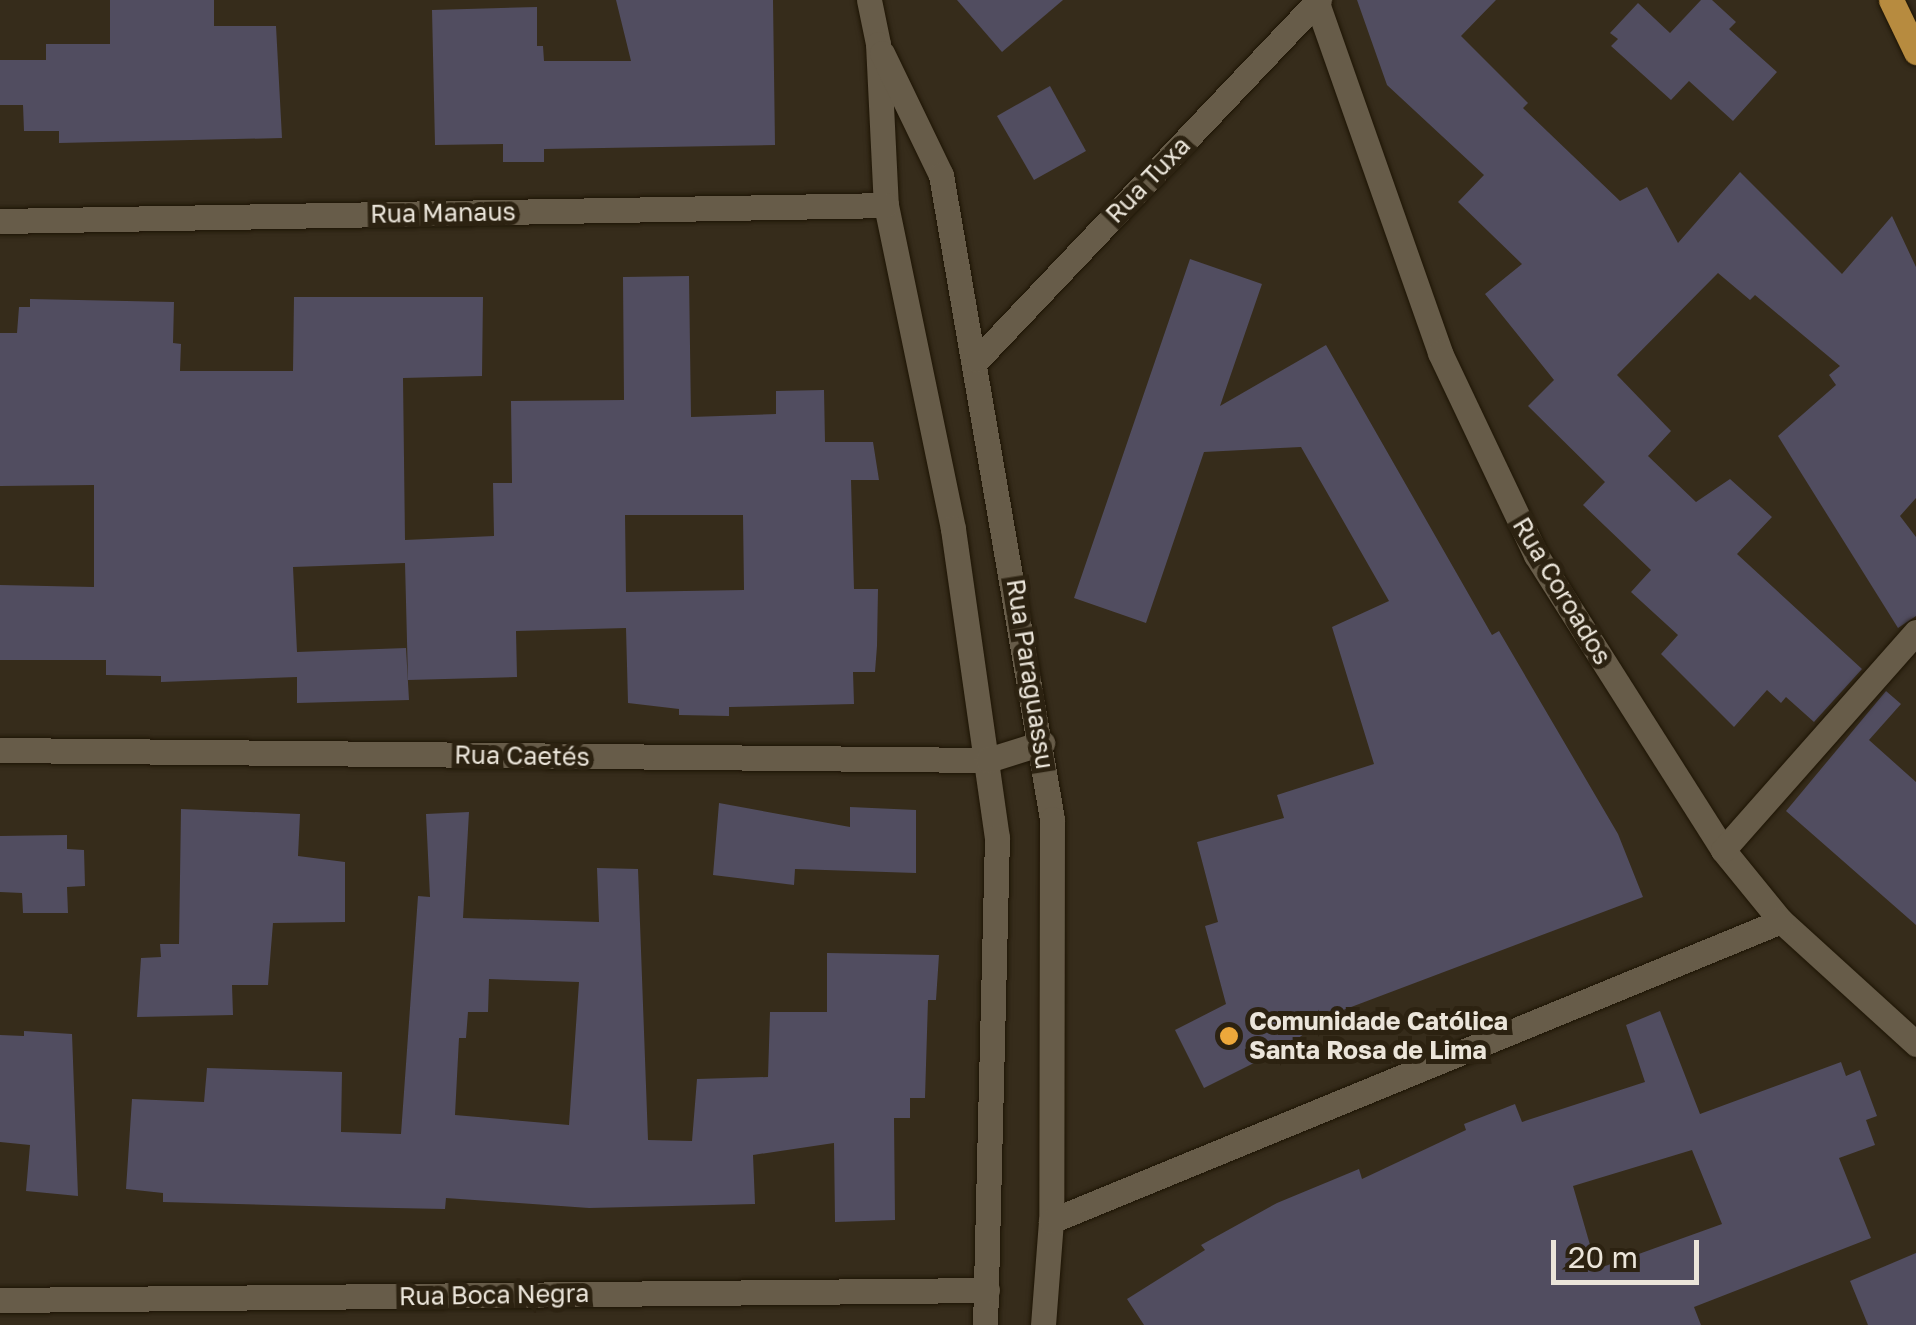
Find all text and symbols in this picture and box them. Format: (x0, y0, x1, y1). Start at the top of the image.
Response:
street label: Rua Tuxa (1100, 131, 1196, 229)
street label: Rua Manaus (370, 197, 516, 229)
street label: Rua Coroados (1506, 512, 1618, 670)
street label: Rua Paraguassu (1000, 577, 1060, 771)
street label: Rua Caetés (454, 740, 590, 772)
place label: Comunidade Católica Santa Rosa de Lima (1249, 1007, 1508, 1066)
marker: Comunidade Católica Santa Rosa de Lima (1218, 1025, 1240, 1047)
scale bar (1556, 1220, 1704, 1282)
text: 20 m (1568, 1239, 1638, 1275)
street label: Rua Boca Negra (399, 1278, 589, 1312)

